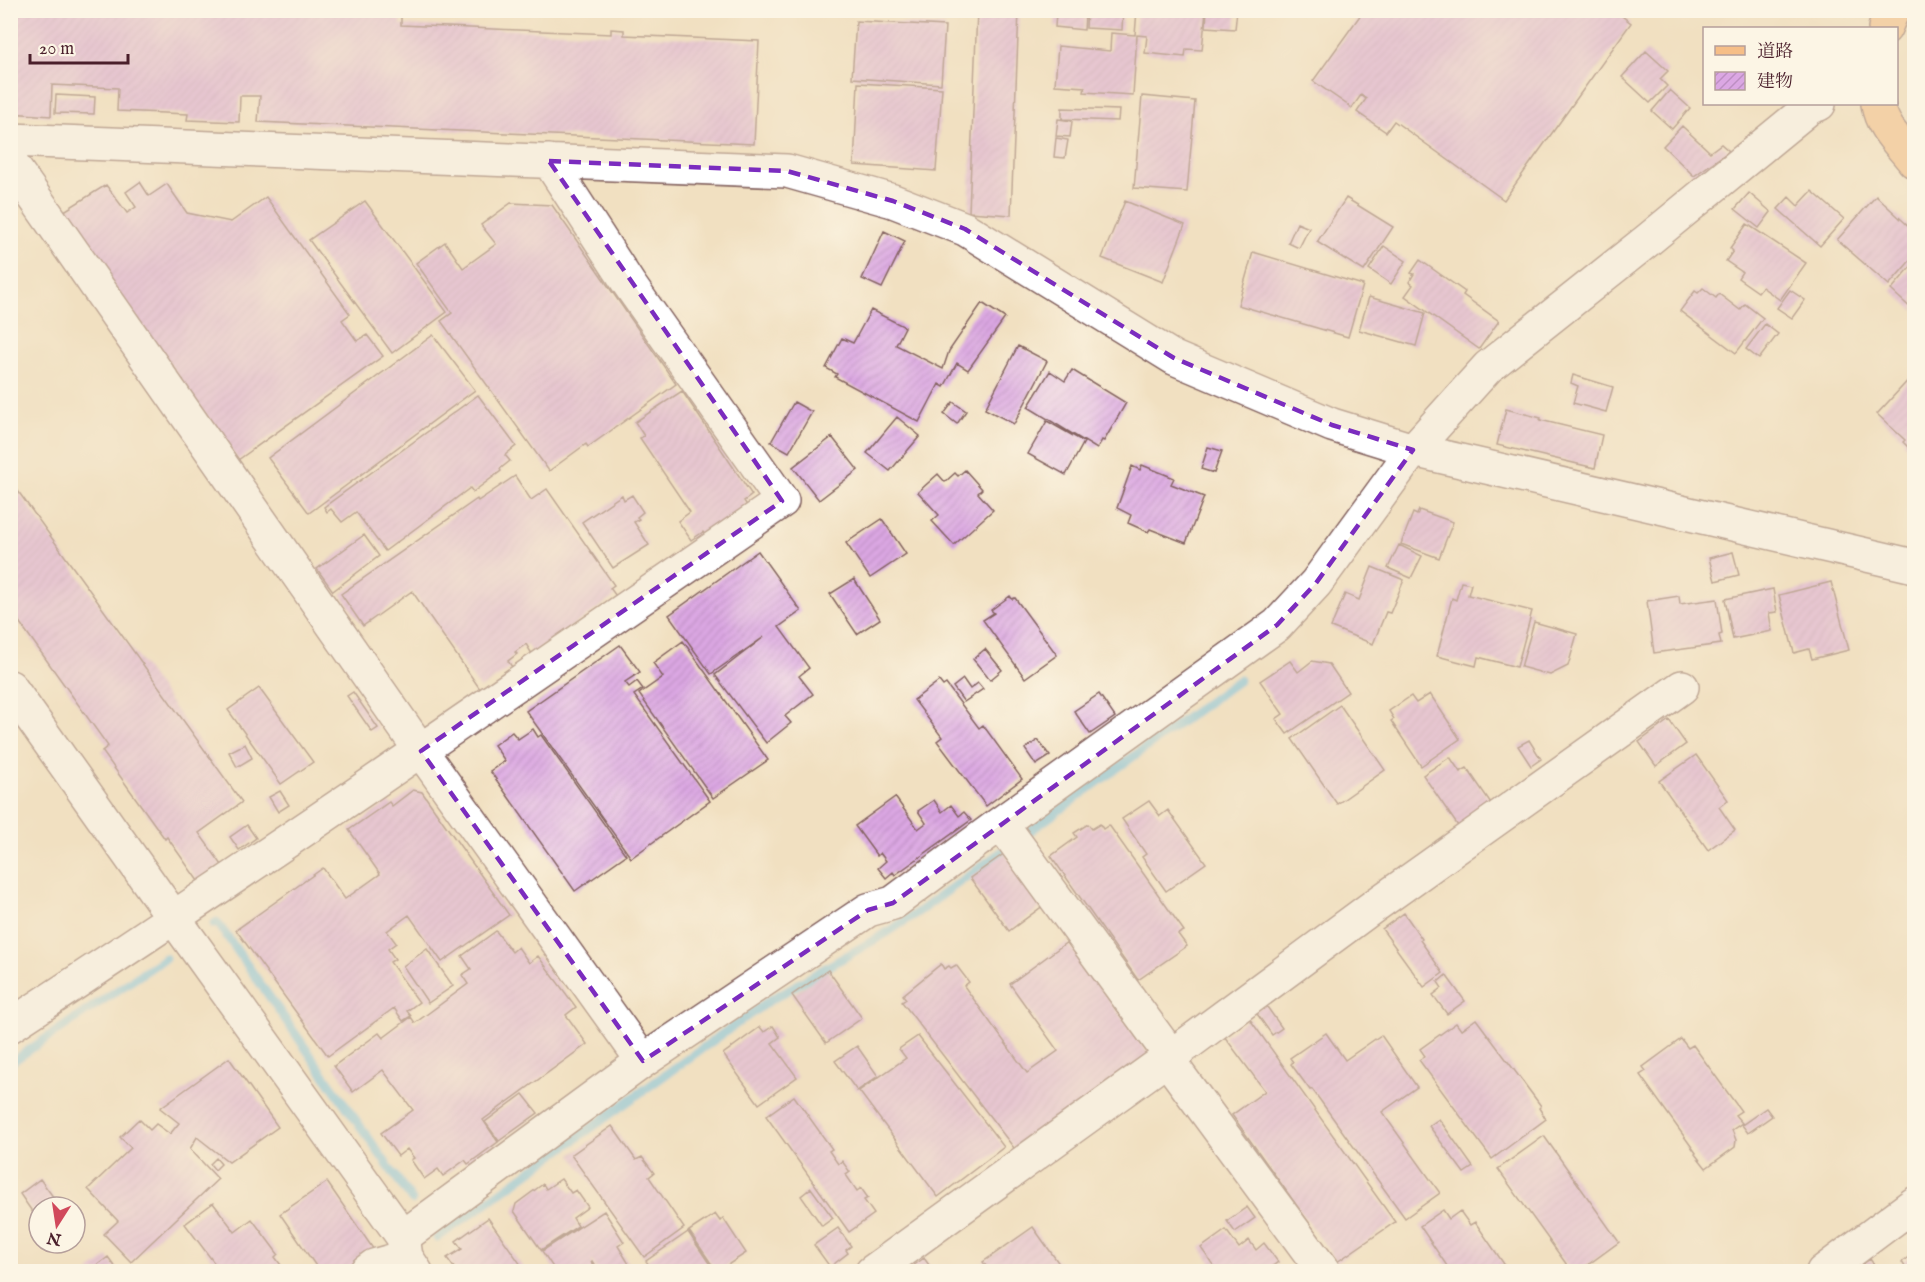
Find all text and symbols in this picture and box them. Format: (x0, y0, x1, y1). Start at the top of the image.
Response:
scale bar (30, 27, 128, 65)
legend (1703, 27, 1898, 105)
text: 20 m (39, 38, 74, 61)
text: 道路 (1757, 41, 1793, 64)
text: 建物 (1757, 71, 1793, 94)
north arrow (27, 1195, 87, 1255)
text: N (45, 1226, 64, 1249)

